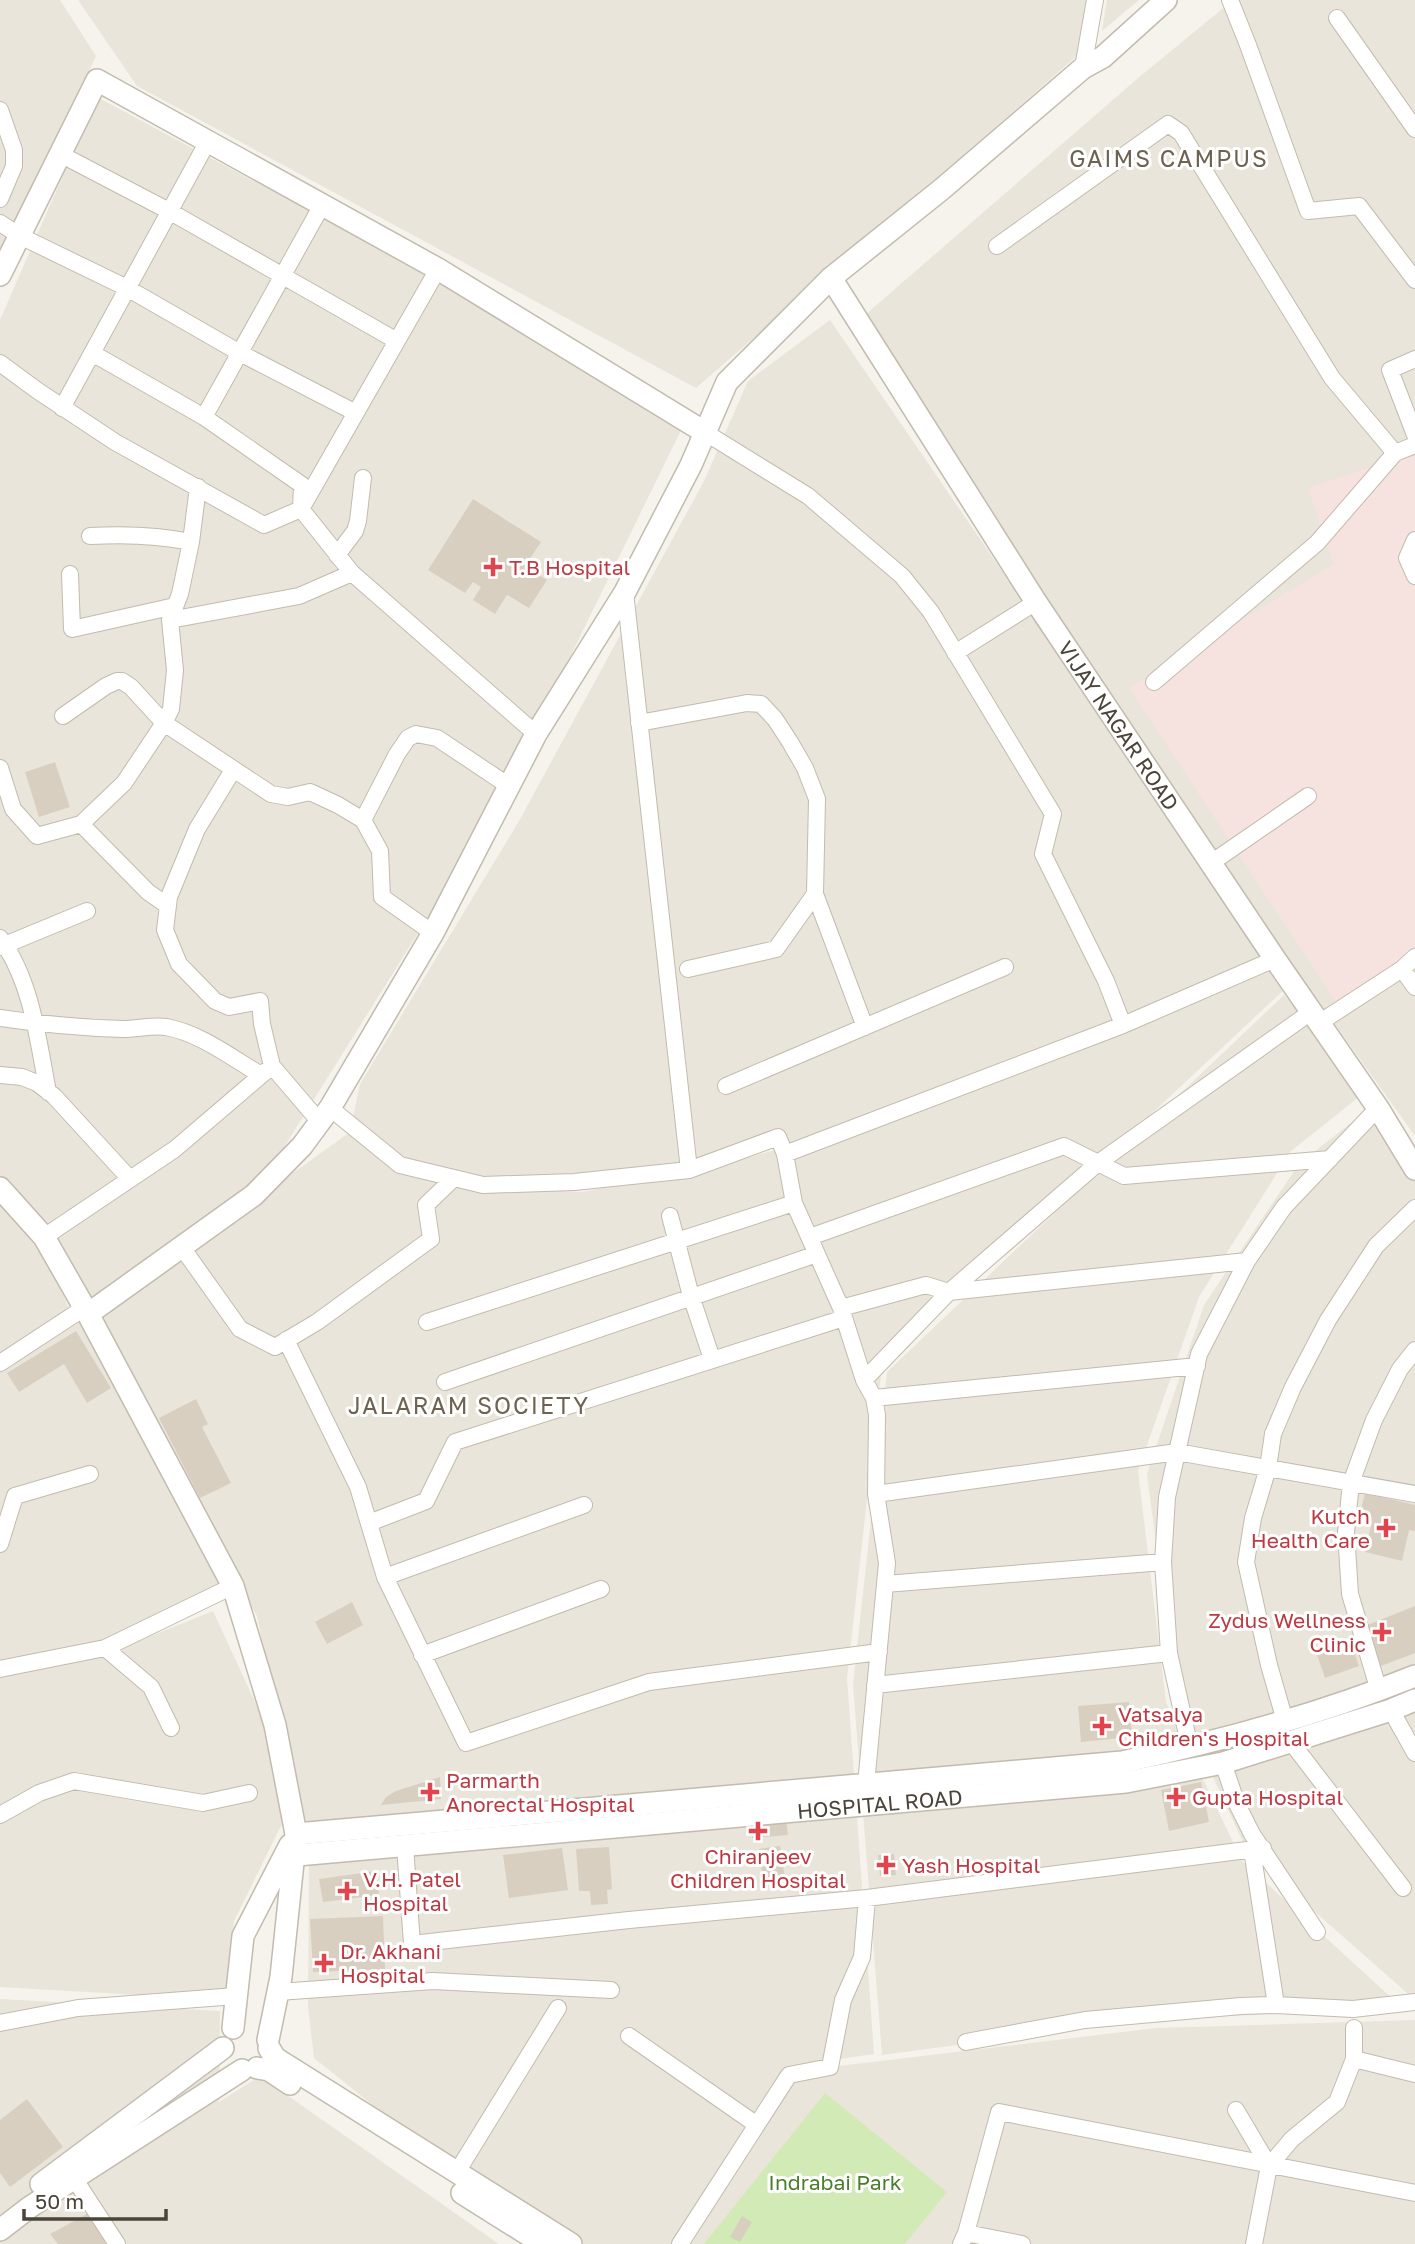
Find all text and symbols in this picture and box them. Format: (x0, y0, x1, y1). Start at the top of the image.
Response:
district label: GAIMS CAMPUS (1069, 144, 1269, 172)
place label: T.B Hospital (509, 554, 630, 580)
marker: T.B Hospital (483, 557, 503, 577)
street label: VIJAY NAGAR ROAD (1053, 636, 1185, 815)
district label: JALARAM SOCIETY (348, 1391, 590, 1419)
place label: Kutch Health Care (1251, 1503, 1370, 1553)
marker: Kutch Health Care (1376, 1518, 1396, 1538)
place label: Zydus Wellness Clinic (1208, 1607, 1366, 1657)
marker: Zydus Wellness Clinic (1372, 1622, 1392, 1642)
place label: Vatsalya Children's Hospital (1118, 1701, 1309, 1751)
marker: Vatsalya Children's Hospital (1092, 1716, 1112, 1736)
place label: Parmarth Anorectal Hospital (446, 1767, 635, 1817)
marker: Parmarth Anorectal Hospital (420, 1782, 440, 1802)
street label: HOSPITAL ROAD (796, 1783, 964, 1824)
place label: Gupta Hospital (1192, 1784, 1343, 1810)
marker: Gupta Hospital (1166, 1787, 1186, 1807)
marker: Chiranjeev Children Hospital (748, 1821, 768, 1841)
place label: Chiranjeev Children Hospital (670, 1843, 846, 1893)
place label: Yash Hospital (902, 1852, 1040, 1878)
marker: Yash Hospital (876, 1855, 896, 1875)
place label: V.H. Patel Hospital (363, 1866, 461, 1916)
marker: V.H. Patel Hospital (337, 1881, 357, 1901)
place label: Dr. Akhani Hospital (340, 1938, 441, 1988)
marker: Dr. Akhani Hospital (314, 1953, 334, 1973)
park label: Indrabai Park (768, 2169, 902, 2195)
scale bar (24, 2178, 166, 2222)
text: 50 m (35, 2188, 84, 2214)

